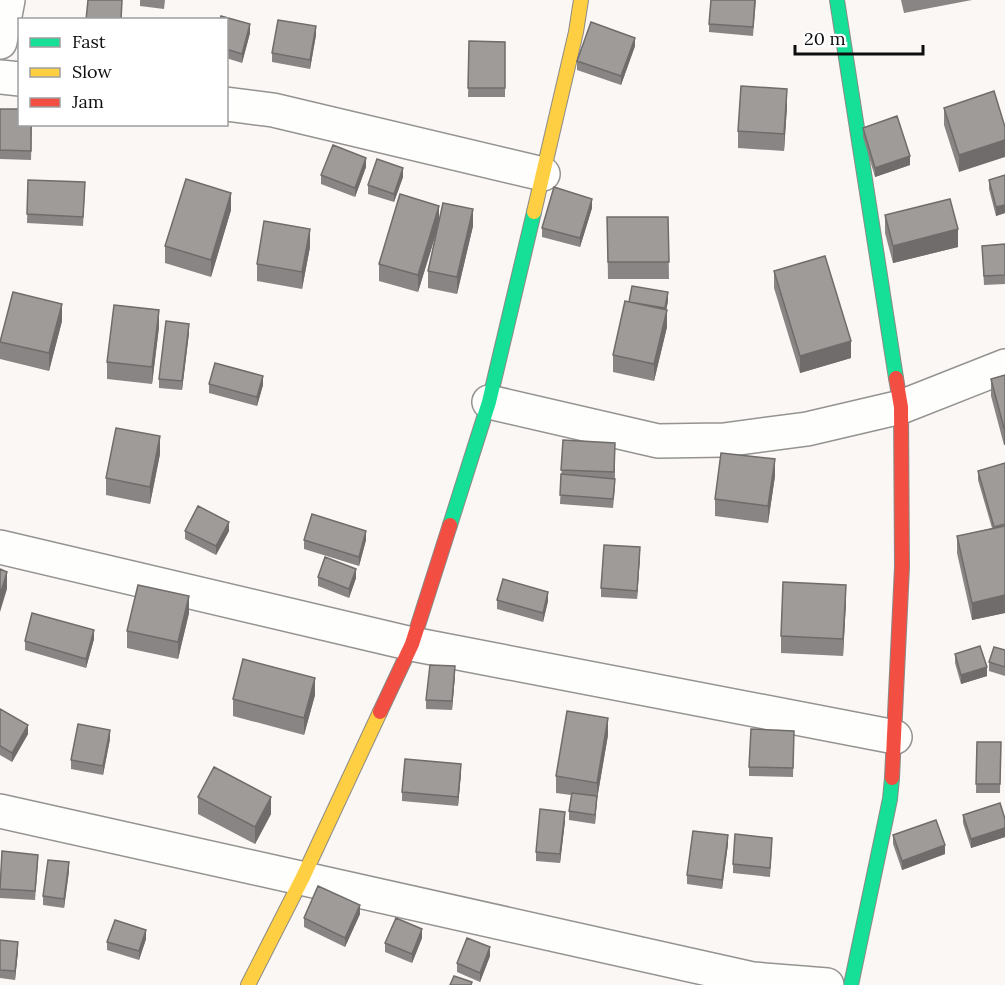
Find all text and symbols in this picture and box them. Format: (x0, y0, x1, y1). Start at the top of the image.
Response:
legend (18, 18, 228, 126)
scale bar (795, 18, 922, 56)
text: 20 m (804, 27, 846, 50)
text: Fast (72, 30, 106, 53)
text: Slow (72, 60, 112, 83)
text: Jam (71, 90, 104, 113)

